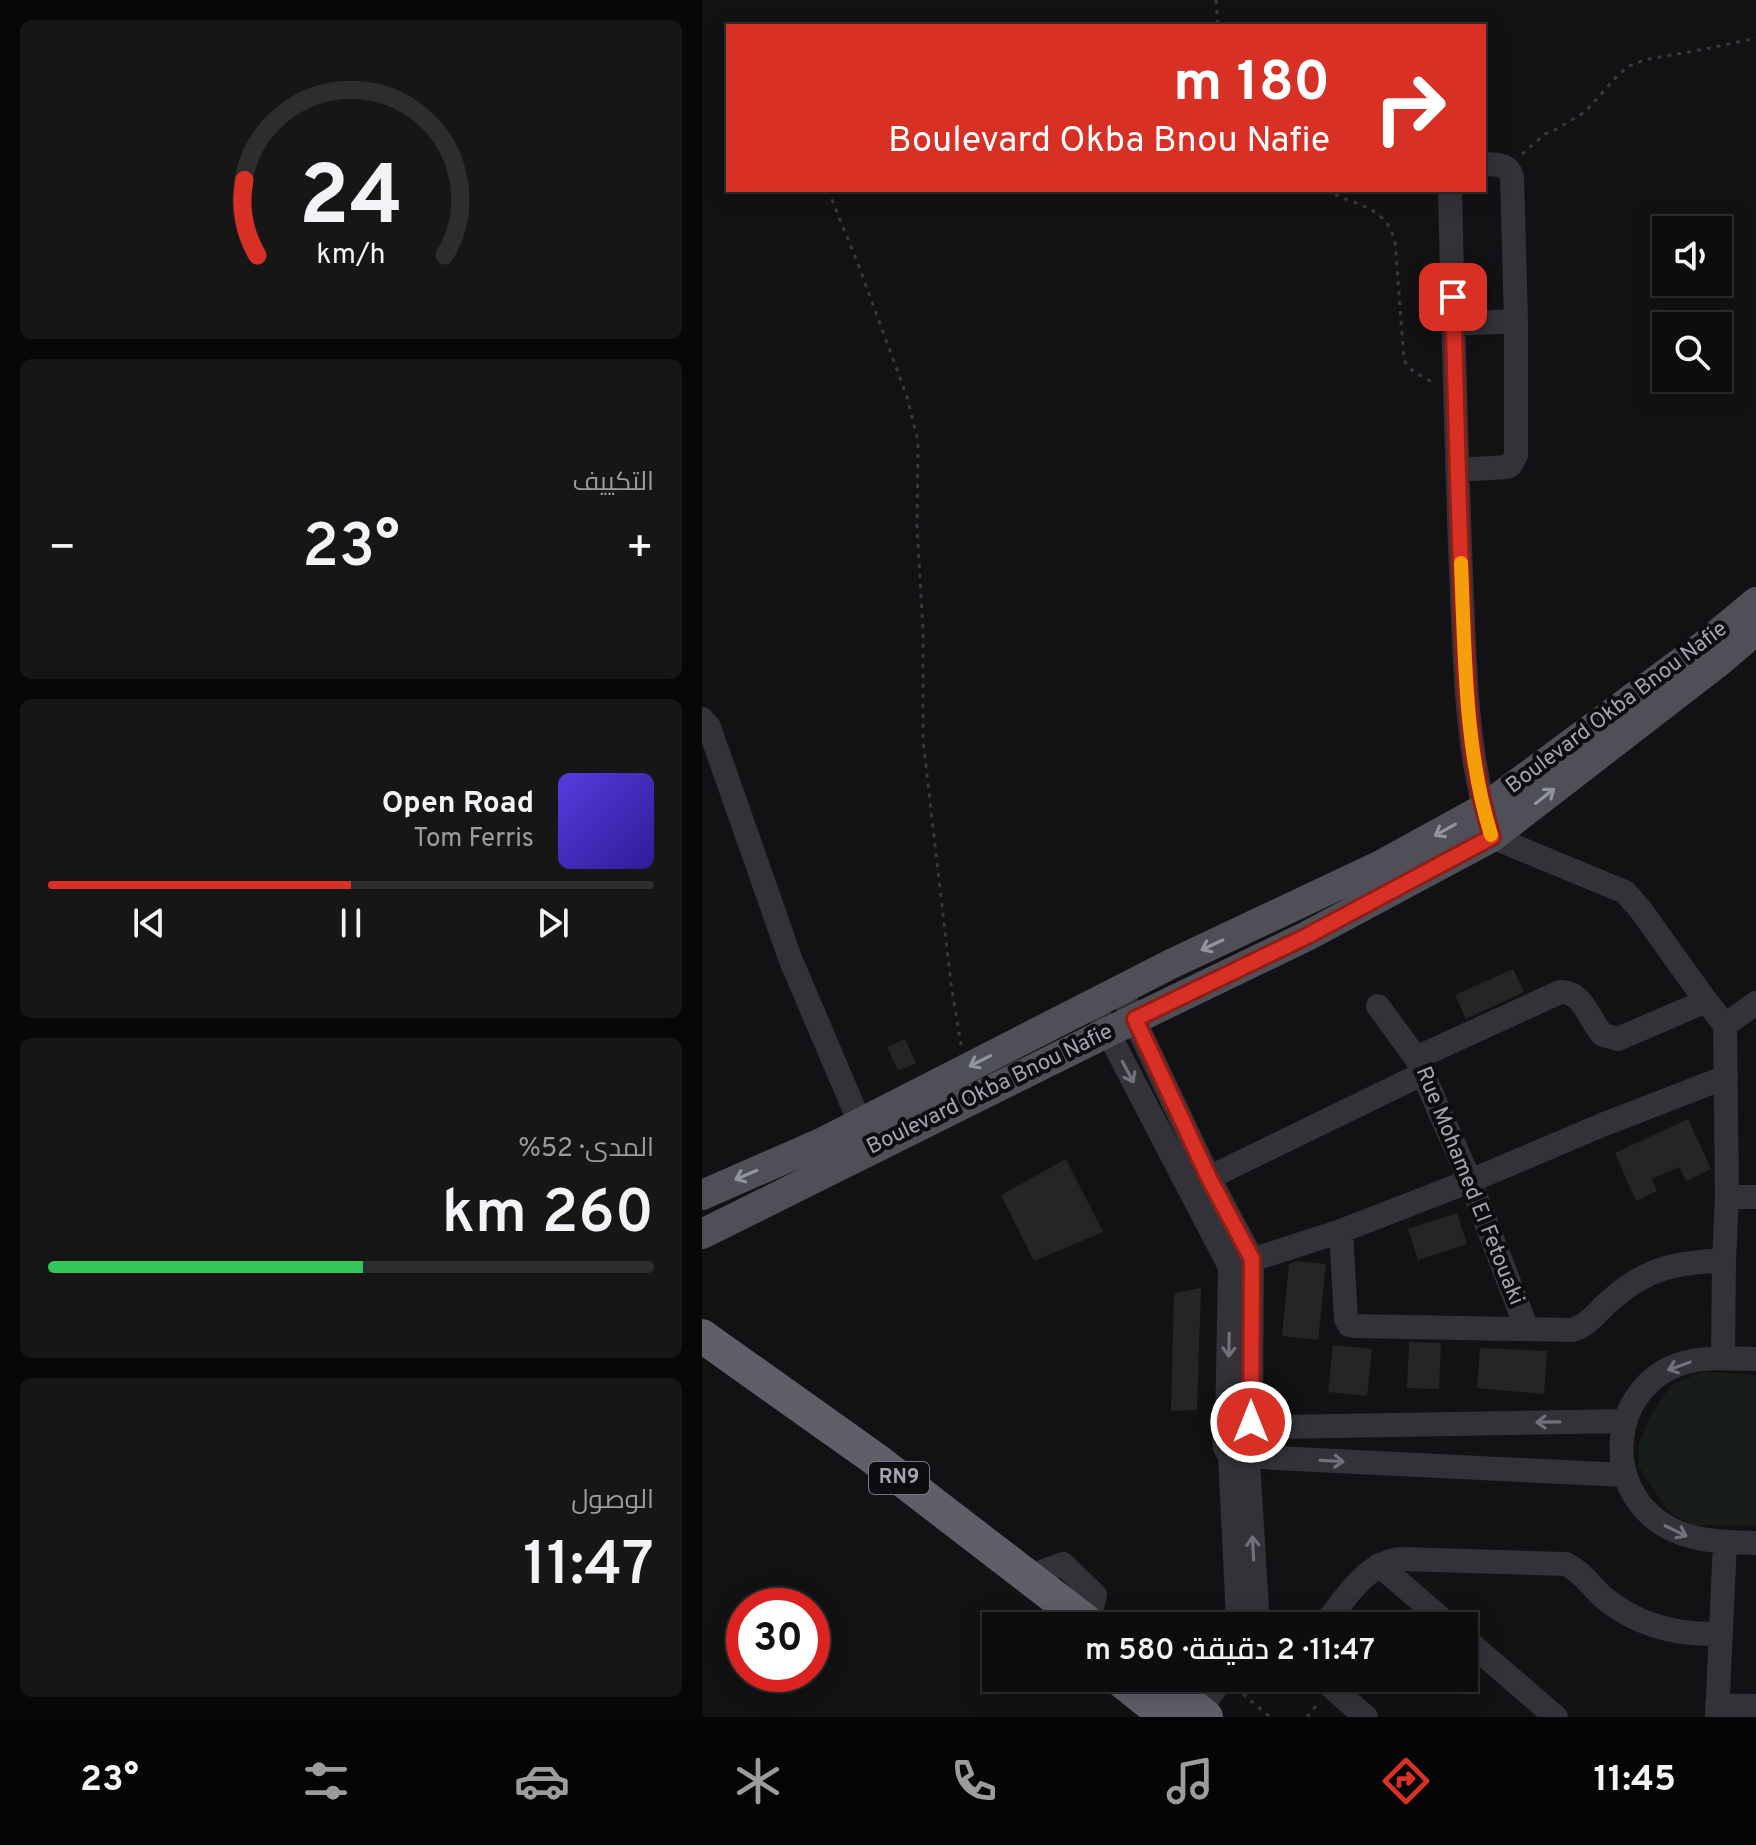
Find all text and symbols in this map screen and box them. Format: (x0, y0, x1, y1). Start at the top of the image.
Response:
text: 180 m (1173, 50, 1330, 120)
icon: right (1358, 56, 1462, 160)
text: Boulevard Okba Bnou Nafie (888, 119, 1330, 165)
text: 24 (299, 148, 403, 253)
map controls (1652, 216, 1732, 392)
button: sound (1652, 216, 1732, 296)
text: km/h (316, 238, 386, 274)
pin (1419, 263, 1487, 331)
icon: arrive (1431, 275, 1475, 319)
button: search (1652, 312, 1732, 392)
text: التكييف (572, 467, 654, 500)
text: 23° (302, 512, 400, 588)
text: − (48, 522, 76, 578)
text: + (626, 522, 654, 578)
street label: Boulevard Okba Bnou Nafie (1501, 616, 1733, 800)
text: Open Road (382, 786, 534, 823)
one-way arrow (1534, 787, 1555, 804)
text: Tom Ferris (413, 823, 534, 856)
one-way arrow (1434, 823, 1458, 838)
icon: previous (127, 901, 171, 945)
icon: pause (329, 901, 373, 945)
icon: next (531, 901, 575, 945)
one-way arrow (1200, 938, 1224, 953)
street label: Boulevard Okba Bnou Nafie (863, 1019, 1117, 1161)
one-way arrow (968, 1054, 992, 1070)
one-way arrow (1121, 1060, 1137, 1084)
street label: Rue Mohamed El Fetouaki (1409, 1063, 1529, 1309)
text: المدى · 52% (518, 1133, 654, 1166)
one-way arrow (734, 1169, 759, 1184)
text: 260 km (442, 1178, 654, 1254)
one-way arrow (1221, 1331, 1236, 1358)
one-way arrow (1667, 1360, 1692, 1374)
position arrow (1209, 1380, 1293, 1464)
one-way arrow (1535, 1414, 1562, 1430)
one-way arrow (1318, 1454, 1345, 1469)
road number: RN9 (869, 1462, 929, 1494)
text: الوصول (571, 1485, 654, 1518)
one-way arrow (1663, 1524, 1687, 1539)
text: 11:47 (523, 1530, 654, 1606)
one-way arrow (1245, 1535, 1260, 1562)
speed limit sign: 30 (726, 1588, 830, 1692)
text: 11:47 · 2 دقيقة · 580 m (1085, 1633, 1375, 1670)
icon: filters (298, 1753, 354, 1809)
icon: car (514, 1753, 570, 1809)
icon: climate (730, 1753, 786, 1809)
icon: phone (946, 1753, 1002, 1809)
icon: music (1162, 1753, 1218, 1809)
icon: directions (1378, 1753, 1434, 1809)
text: 23° (80, 1758, 139, 1804)
text: 11:45 (1593, 1758, 1676, 1804)

